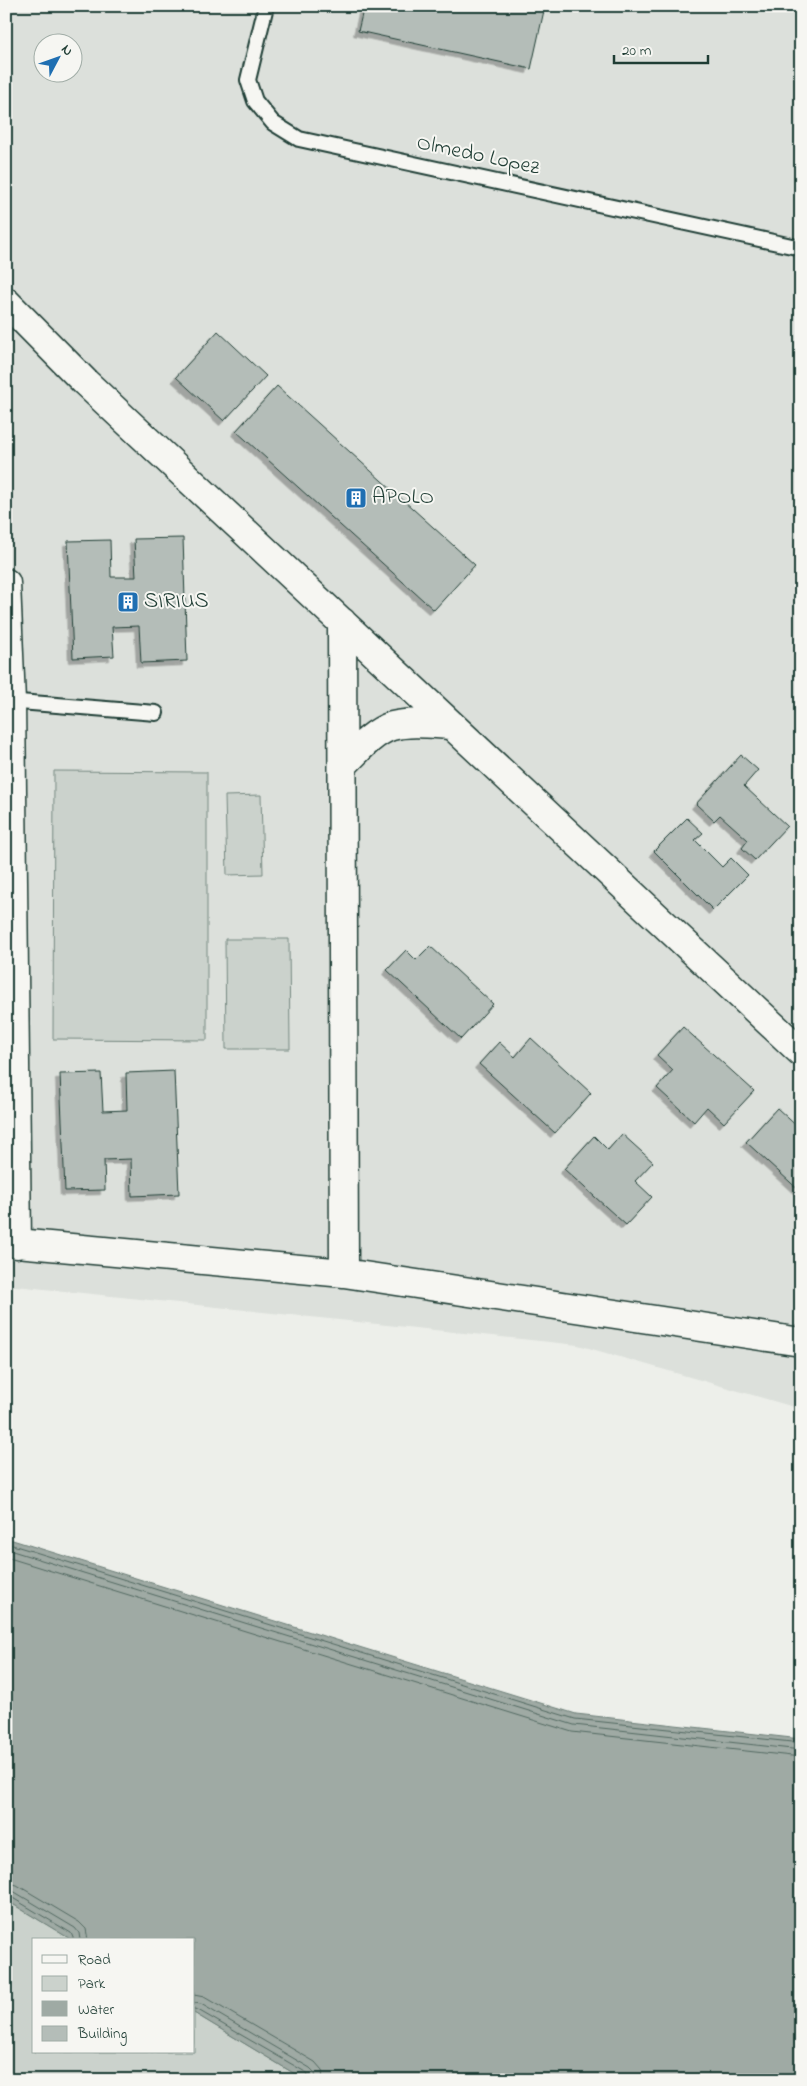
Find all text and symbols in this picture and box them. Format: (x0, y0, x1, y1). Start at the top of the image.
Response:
north arrow (32, 32, 82, 82)
scale bar (614, 32, 708, 64)
text: N (56, 40, 78, 61)
text: 20 m (622, 40, 652, 62)
street label: Olmedo Lopez (414, 127, 543, 185)
place label: APOLO (372, 482, 434, 514)
building icon: APOLO (344, 486, 368, 510)
place label: SIRIUS (144, 586, 209, 618)
building icon: SIRIUS (116, 590, 140, 614)
legend (32, 1938, 195, 2054)
text: Road (78, 1949, 111, 1971)
text: Park (78, 1973, 106, 1995)
text: Water (78, 1999, 114, 2021)
text: Building (77, 2023, 127, 2046)

